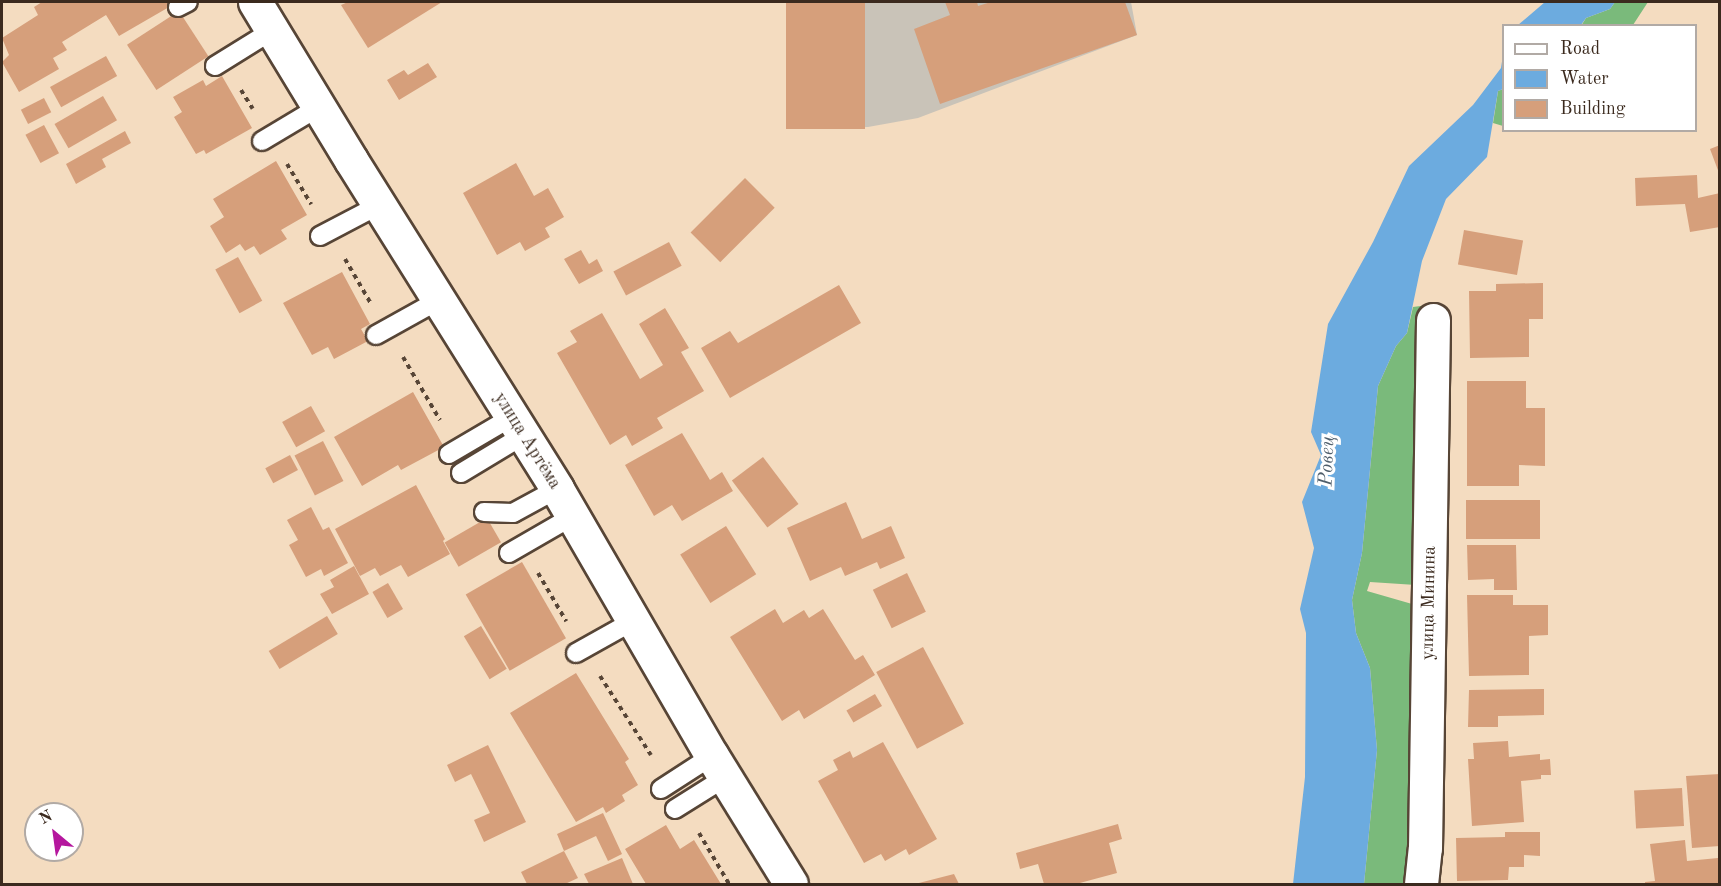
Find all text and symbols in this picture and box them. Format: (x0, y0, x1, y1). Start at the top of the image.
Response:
legend (1502, 24, 1697, 132)
text: Road (1560, 40, 1600, 58)
text: Water (1560, 70, 1609, 88)
text: Building (1560, 100, 1625, 118)
street label: улица Артёма (489, 389, 565, 493)
water label: Ровец (1315, 435, 1341, 487)
street label: улица Минина (1417, 546, 1441, 660)
north arrow (24, 802, 84, 862)
text: N (37, 808, 55, 828)

